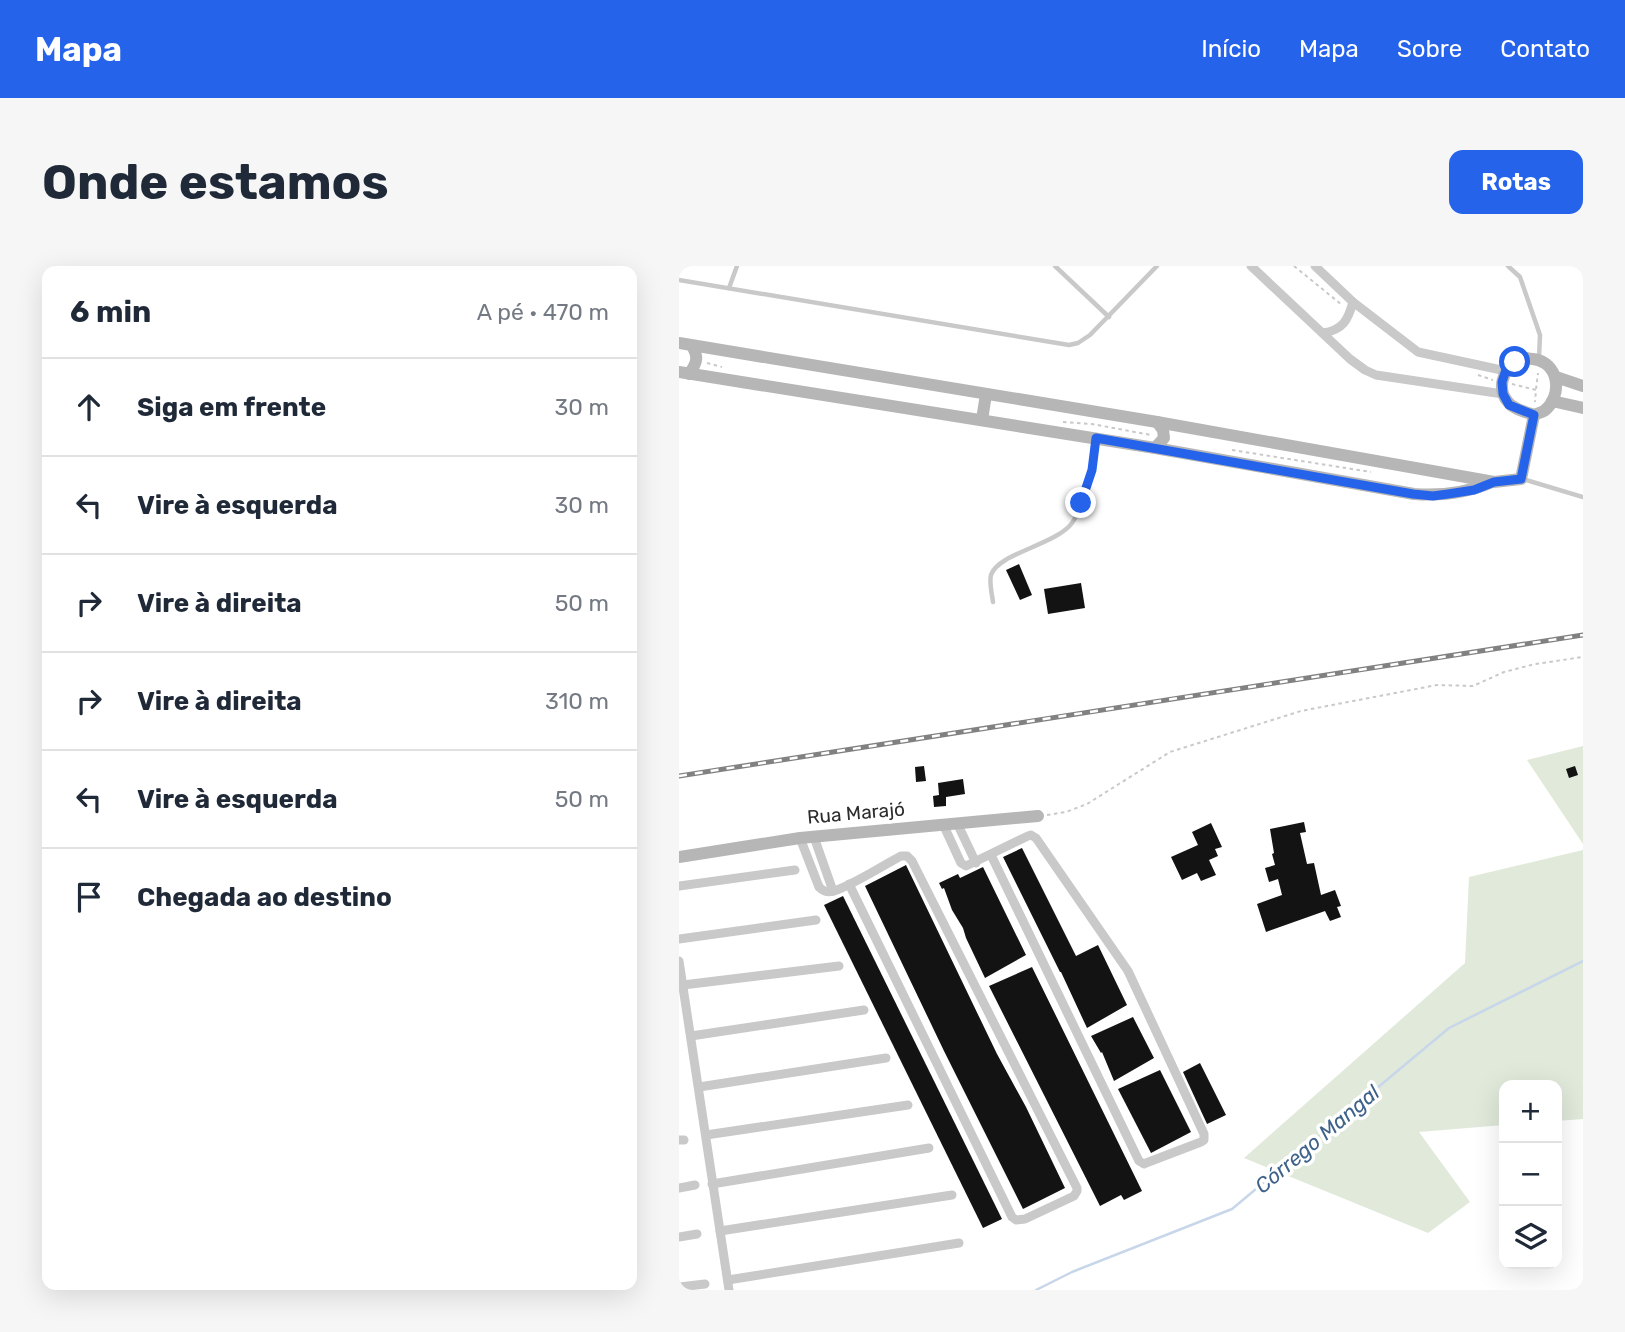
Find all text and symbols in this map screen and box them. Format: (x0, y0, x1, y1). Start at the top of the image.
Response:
text: Mapa (35, 30, 122, 69)
text: Início (1201, 35, 1261, 63)
text: Mapa (1299, 35, 1359, 63)
text: Sobre (1397, 35, 1462, 63)
text: Contato (1500, 35, 1590, 63)
button: Rotas (1449, 150, 1583, 214)
text: Onde estamos (42, 153, 389, 211)
text: 6 min (70, 294, 151, 330)
text: A pé · 470 m (477, 298, 609, 326)
route start (1499, 346, 1530, 377)
icon: ahead (70, 388, 108, 426)
text: Siga em frente (137, 392, 326, 423)
text: 30 m (554, 393, 609, 421)
icon: left (70, 486, 108, 524)
route end (1065, 487, 1096, 518)
text: Vire à esquerda (137, 490, 338, 521)
text: 30 m (554, 491, 609, 519)
icon: right (70, 584, 108, 622)
text: Vire à direita (137, 588, 302, 619)
text: 50 m (555, 589, 609, 617)
icon: right (70, 682, 108, 720)
text: Vire à direita (137, 686, 302, 717)
text: 310 m (545, 687, 609, 715)
icon: left (70, 780, 108, 818)
text: Vire à esquerda (137, 784, 338, 815)
text: 50 m (555, 785, 609, 813)
street label: Rua Marajó (806, 797, 906, 829)
icon: arrive (70, 878, 108, 916)
text: Chegada ao destino (137, 882, 392, 913)
water label: Córrego Mangal (1250, 1079, 1385, 1198)
map controls (1499, 1080, 1562, 1269)
button: + (1499, 1080, 1562, 1143)
button: − (1499, 1143, 1562, 1206)
button: layers (1499, 1206, 1562, 1269)

